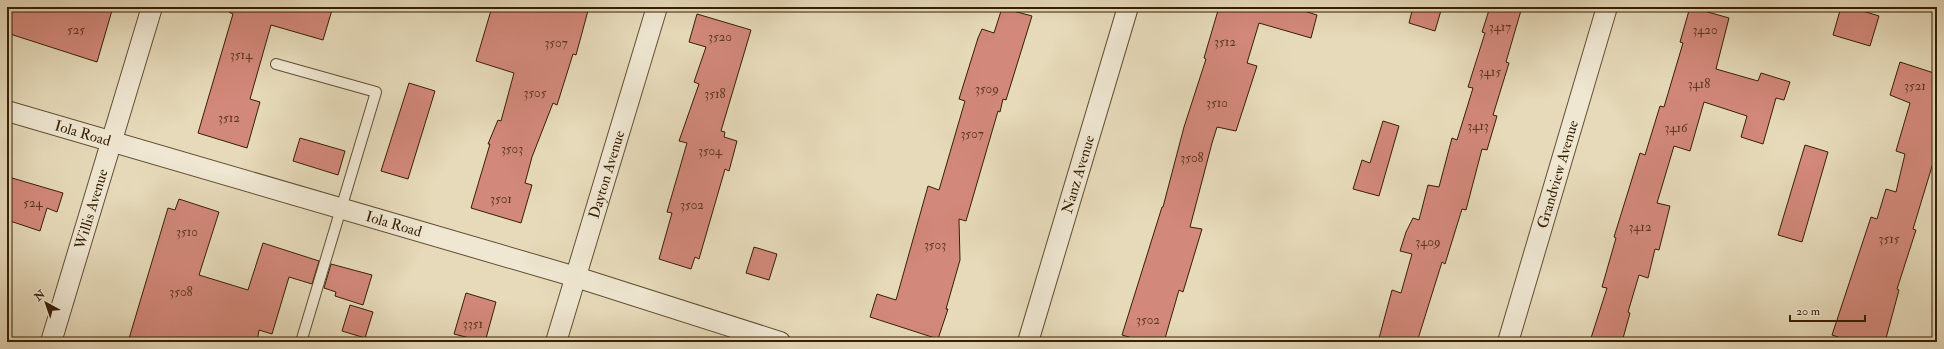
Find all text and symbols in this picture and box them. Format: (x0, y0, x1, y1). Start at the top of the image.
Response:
house number: 3417 (1489, 19, 1511, 35)
house number: 525 (67, 22, 85, 38)
house number: 3420 (1692, 22, 1718, 38)
house number: 3520 (708, 29, 732, 45)
house number: 3512 (1214, 34, 1236, 50)
house number: 3507 (544, 35, 568, 51)
house number: 3514 (230, 47, 253, 63)
house number: 3415 (1479, 64, 1501, 80)
house number: 3418 (1688, 76, 1710, 92)
house number: 3521 (1904, 78, 1926, 94)
house number: 3509 (975, 81, 999, 97)
house number: 3505 (524, 85, 547, 101)
house number: 3518 (704, 86, 726, 102)
house number: 3510 (1206, 95, 1228, 111)
house number: 3512 (218, 110, 240, 126)
street label: Iola Road (52, 116, 114, 151)
house number: 3413 (1467, 118, 1489, 134)
street label: Grandview Avenue (1533, 118, 1583, 231)
house number: 3416 (1664, 120, 1689, 136)
house number: 3507 (960, 126, 984, 142)
street label: Dayton Avenue (585, 128, 629, 221)
street label: Nanz Avenue (1058, 133, 1099, 216)
house number: 3503 (501, 141, 523, 157)
house number: 3504 (698, 143, 723, 159)
house number: 3508 (1180, 150, 1204, 166)
street label: Willis Avenue (70, 167, 113, 252)
house number: 3501 (490, 191, 512, 207)
house number: 524 (23, 195, 44, 211)
house number: 3502 (680, 197, 704, 213)
street label: Iola Road (363, 207, 425, 242)
house number: 3412 (1628, 219, 1652, 235)
house number: 3510 (176, 224, 198, 240)
house number: 3515 (1878, 231, 1900, 247)
house number: 3409 (1415, 234, 1441, 250)
house number: 3503 (924, 237, 946, 253)
north arrow (26, 283, 66, 323)
house number: 3508 (169, 284, 193, 300)
text: N (31, 287, 49, 305)
scale bar (1790, 297, 1865, 323)
text: 20 m (1796, 304, 1821, 319)
house number: 3502 (1136, 312, 1160, 328)
house number: 3351 (463, 316, 484, 332)

